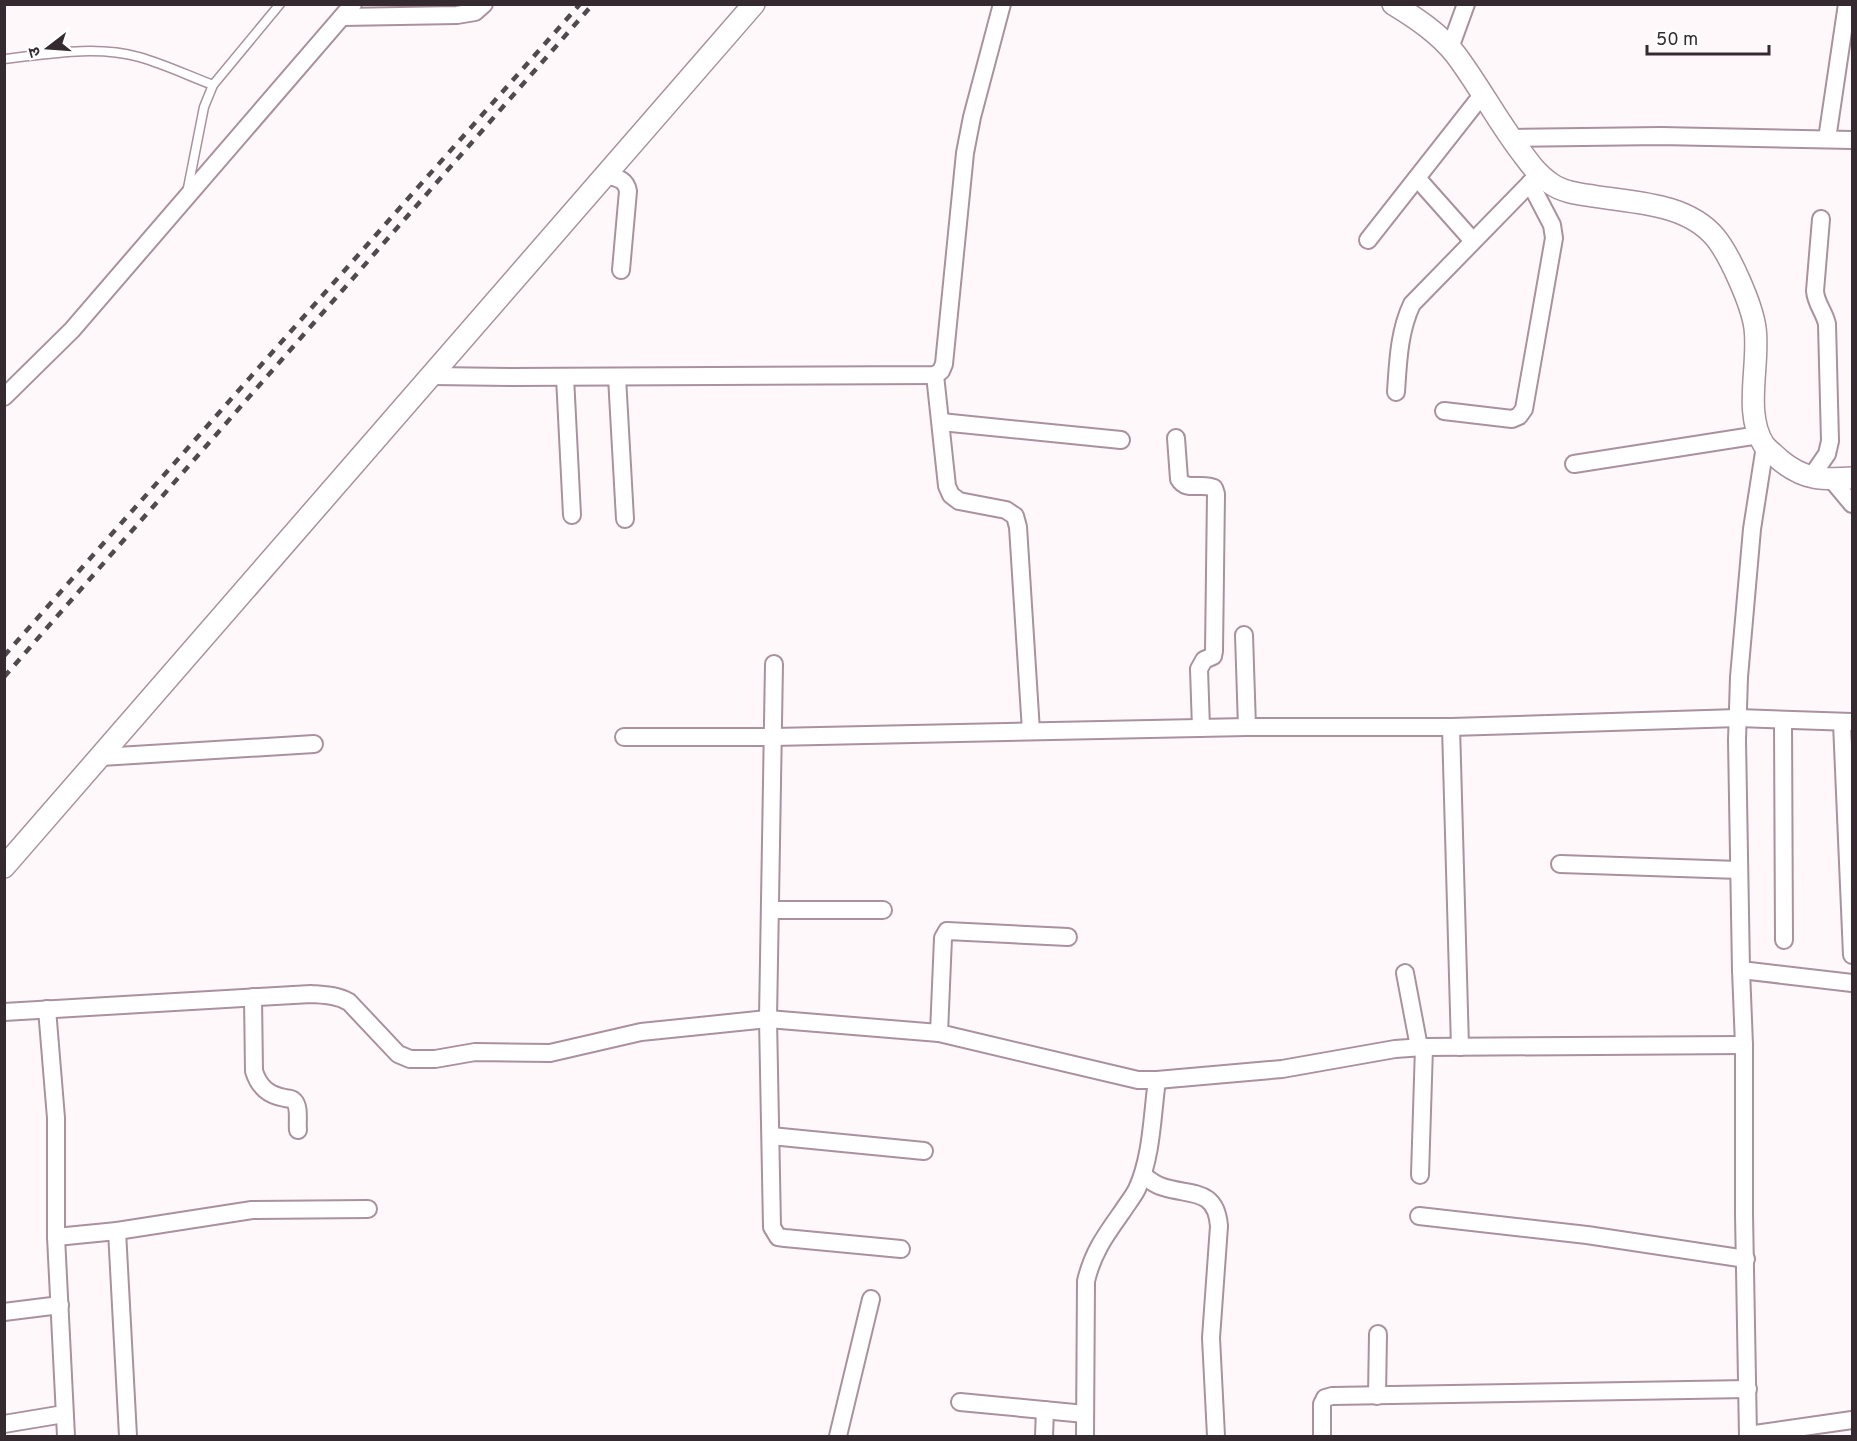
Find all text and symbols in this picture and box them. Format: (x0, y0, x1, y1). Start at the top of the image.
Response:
north arrow (18, 18, 78, 78)
scale bar (1647, 18, 1768, 56)
text: 50 m (1656, 29, 1698, 52)
text: उ (24, 44, 47, 59)

